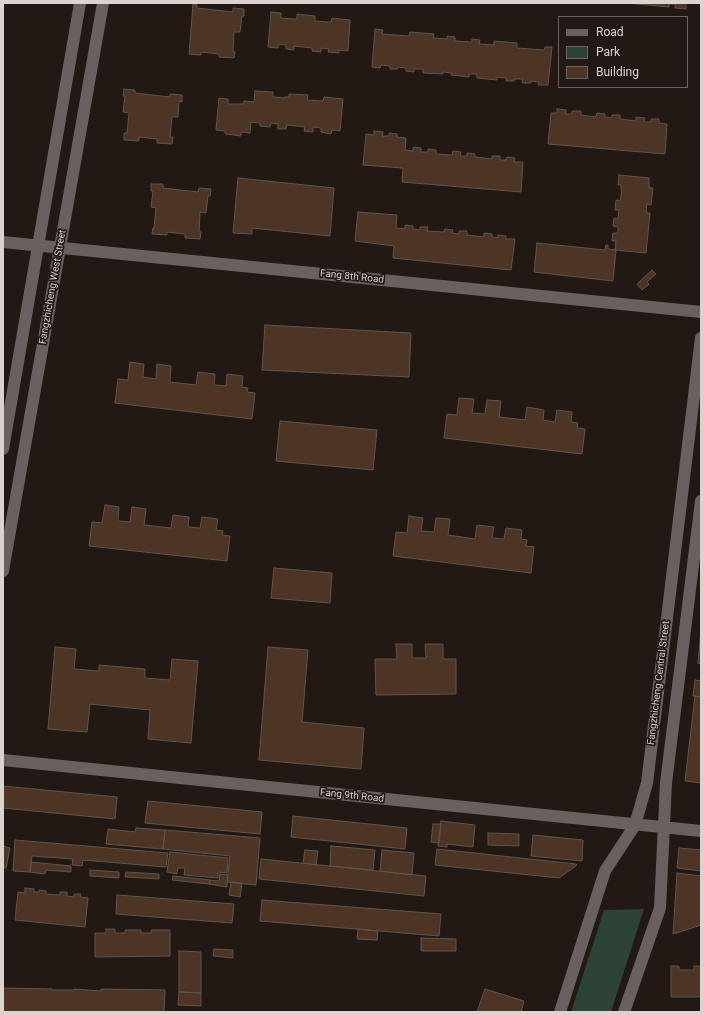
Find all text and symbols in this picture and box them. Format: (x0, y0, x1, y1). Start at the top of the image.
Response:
legend (558, 16, 688, 88)
text: Road (596, 25, 624, 39)
text: Park (596, 45, 620, 59)
text: Building (596, 65, 639, 79)
street label: Fangzhicheng West Street (37, 229, 69, 345)
street label: Fang 8th Road (319, 268, 385, 286)
street label: Fangzhicheng Central Street (645, 620, 673, 746)
street label: Fang 9th Road (319, 787, 385, 805)

